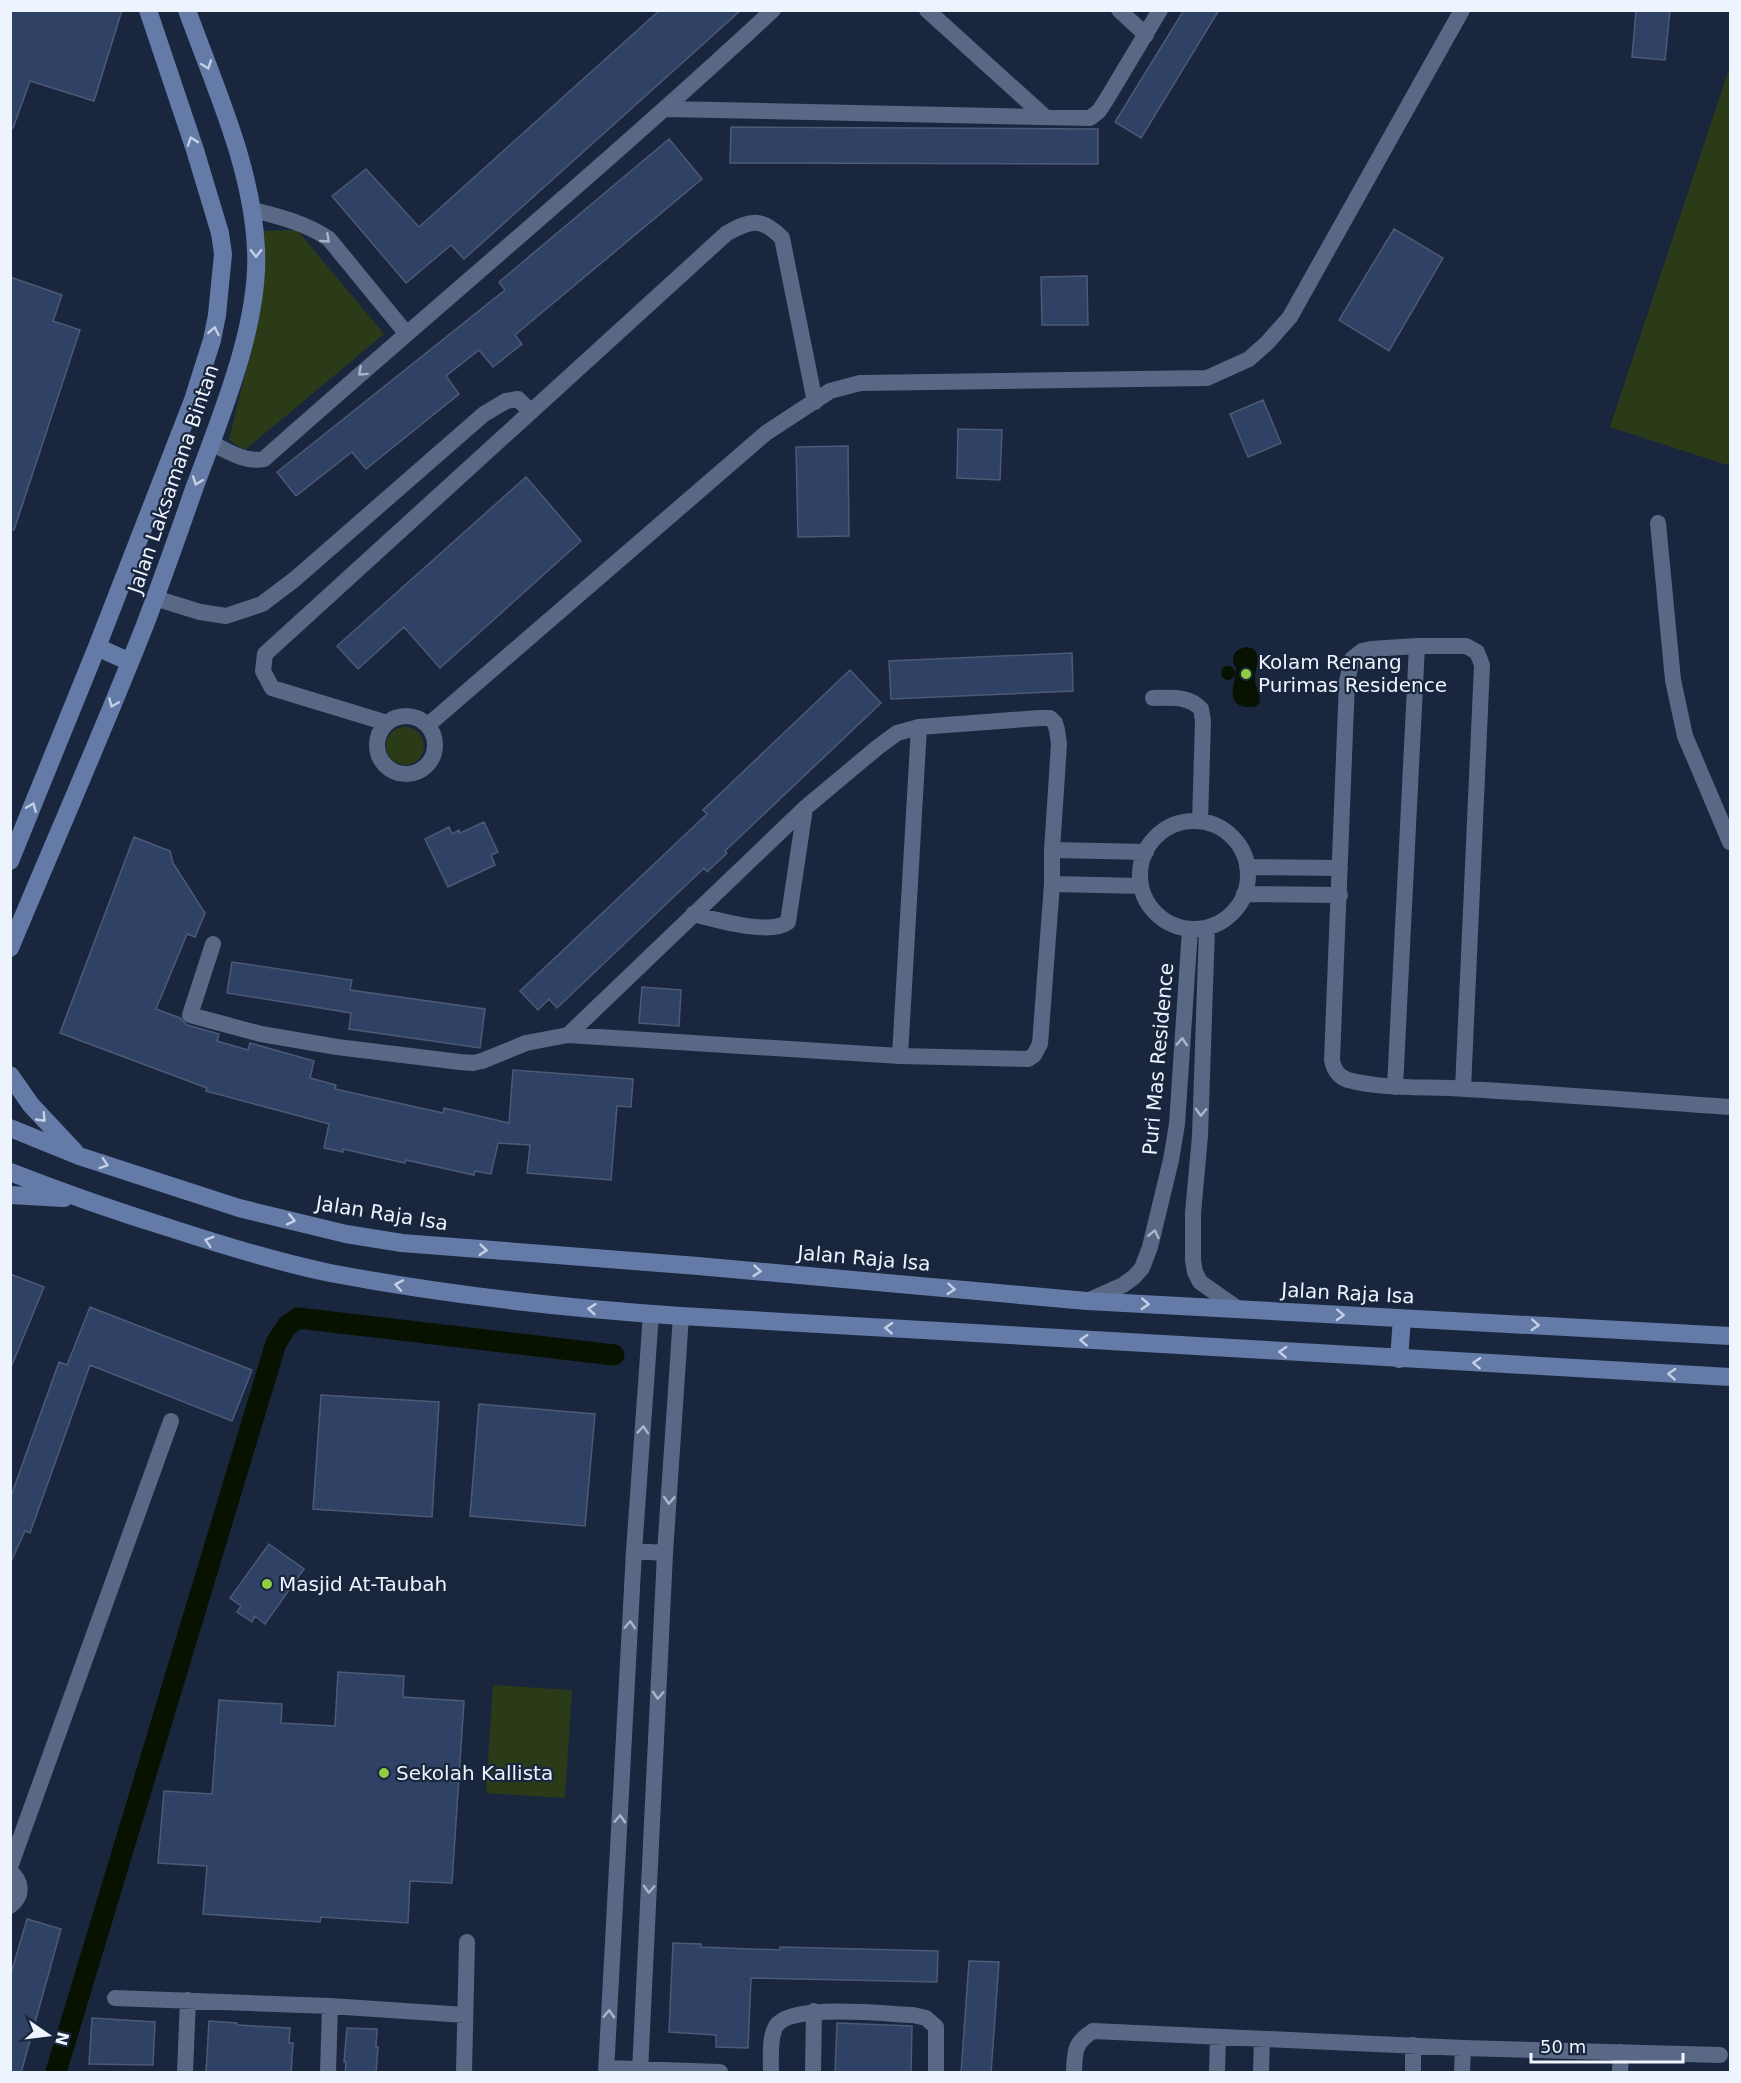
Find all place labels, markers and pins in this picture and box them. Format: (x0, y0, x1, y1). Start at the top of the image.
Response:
place label: Kolam Renang Purimas Residence (1258, 650, 1447, 697)
marker: Kolam Renang Purimas Residence (1239, 667, 1253, 681)
place label: Masjid At-Taubah (279, 1572, 447, 1596)
marker: Masjid At-Taubah (260, 1577, 274, 1591)
place label: Sekolah Kallista (396, 1761, 553, 1785)
marker: Sekolah Kallista (377, 1766, 391, 1780)

